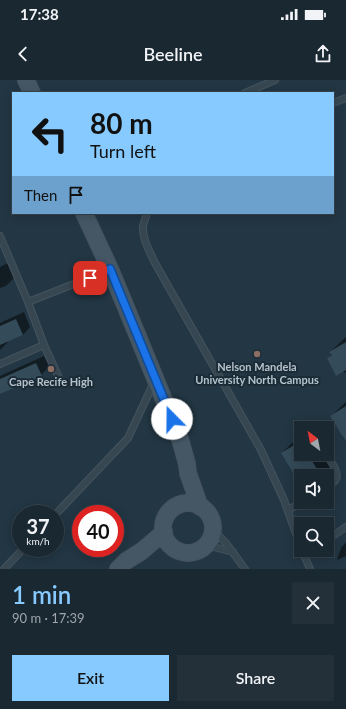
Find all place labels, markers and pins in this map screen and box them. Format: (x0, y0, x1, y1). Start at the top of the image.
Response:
pin (73, 261, 107, 295)
marker: Nelson Mandela University North Campus (252, 349, 262, 359)
place label: Nelson Mandela University North Campus (195, 360, 319, 386)
marker: Cape Recife High (46, 364, 56, 374)
place label: Cape Recife High (9, 375, 93, 388)

